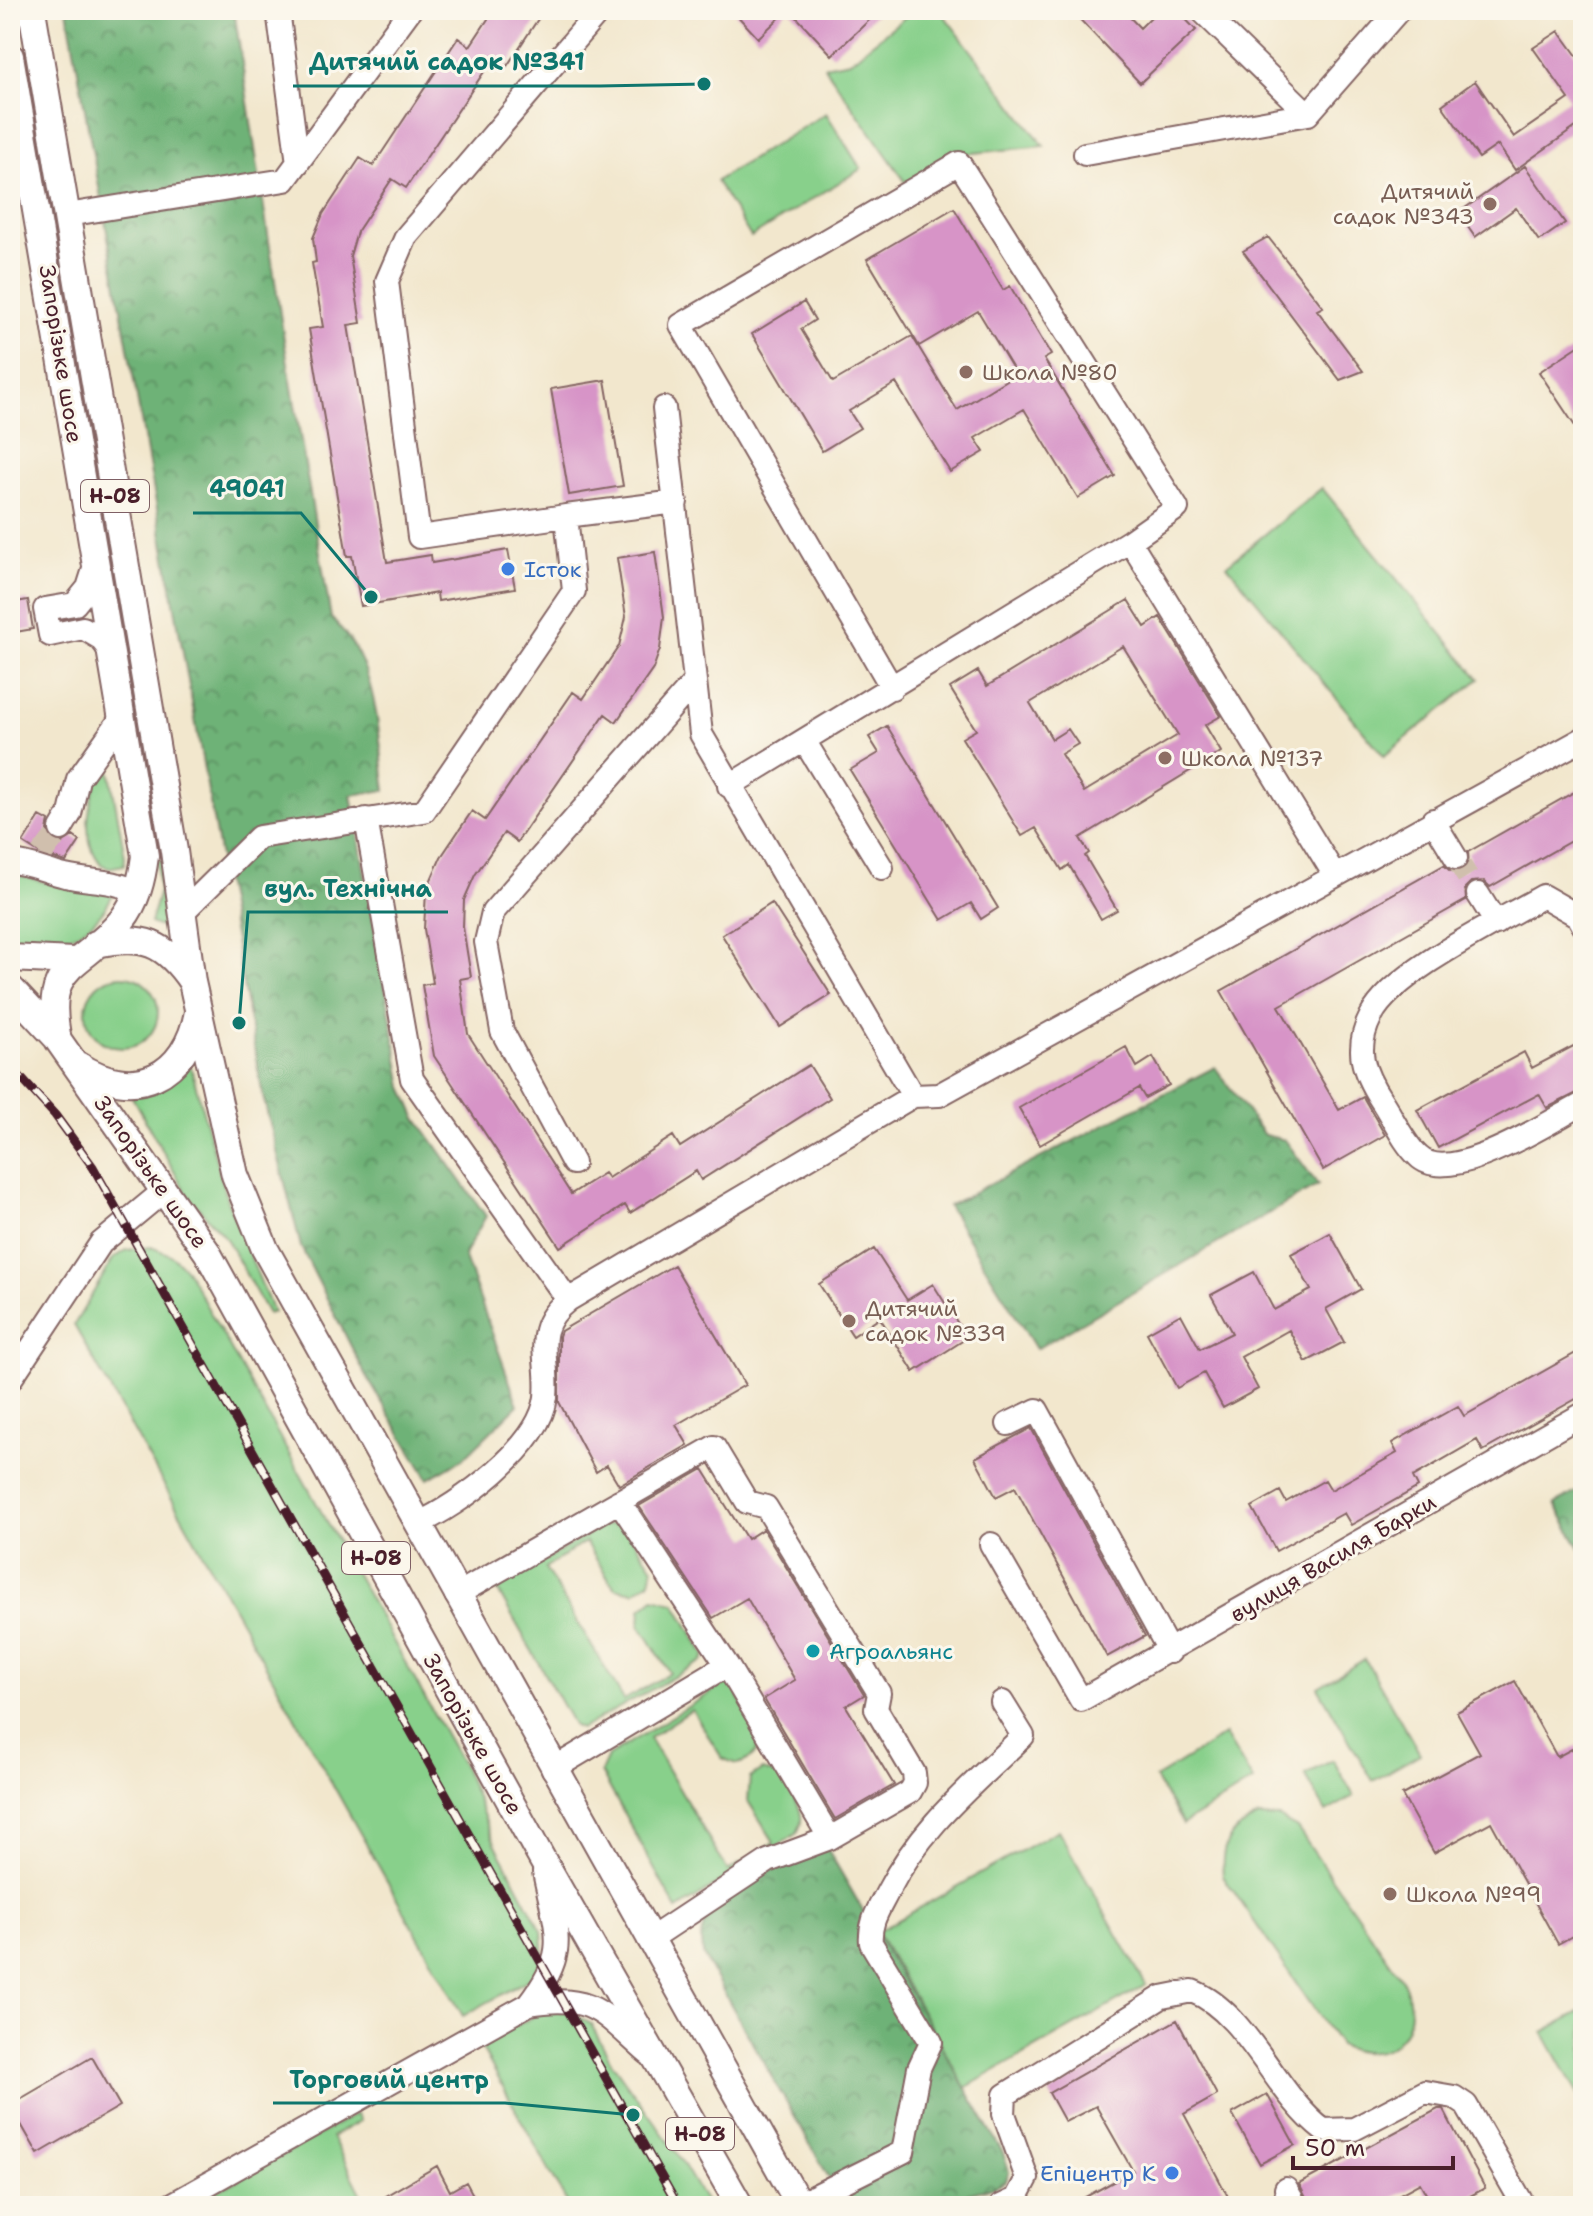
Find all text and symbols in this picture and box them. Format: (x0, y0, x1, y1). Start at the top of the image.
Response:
callout: Дитячий садок №341 (293, 38, 600, 86)
text: Дитячий садок №341 (309, 46, 585, 78)
place label: Дитячий садок №343 (1333, 177, 1474, 231)
marker: Дитячий садок №343 (1481, 195, 1499, 213)
street label: Запорізьке шосе (33, 263, 89, 445)
place label: Школа №80 (982, 358, 1118, 387)
marker: Школа №80 (957, 363, 975, 381)
callout: 49041 (193, 465, 301, 513)
text: 49041 (209, 473, 285, 505)
road number: Н-08 (81, 480, 149, 512)
place label: Істок (524, 555, 582, 584)
marker: Істок (499, 560, 517, 578)
place label: Школа №137 (1181, 744, 1323, 773)
marker: Школа №137 (1156, 749, 1174, 767)
callout: вул. Технічна (248, 864, 448, 912)
text: вул. Технічна (264, 873, 432, 905)
street label: Запорізьке шосе (87, 1090, 215, 1254)
place label: Дитячий садок №339 (865, 1294, 1006, 1348)
marker: Дитячий садок №339 (840, 1312, 858, 1330)
street label: вулиця Василя Барки (1225, 1487, 1441, 1629)
road number: Н-08 (342, 1542, 410, 1574)
place label: Агроальянс (829, 1637, 953, 1666)
marker: Агроальянс (804, 1642, 822, 1660)
street label: Запорізьке шосе (417, 1648, 529, 1820)
place label: Школа №99 (1406, 1880, 1541, 1909)
marker: Школа №99 (1381, 1885, 1399, 1903)
callout: Торговий центр (273, 2055, 505, 2103)
text: Торговий центр (289, 2064, 489, 2096)
road number: Н-08 (666, 2118, 734, 2150)
scale bar (1293, 2120, 1453, 2170)
text: 50 m (1305, 2132, 1365, 2164)
place label: Епіцентр К (1040, 2159, 1156, 2188)
marker: Епіцентр К (1163, 2164, 1181, 2182)

